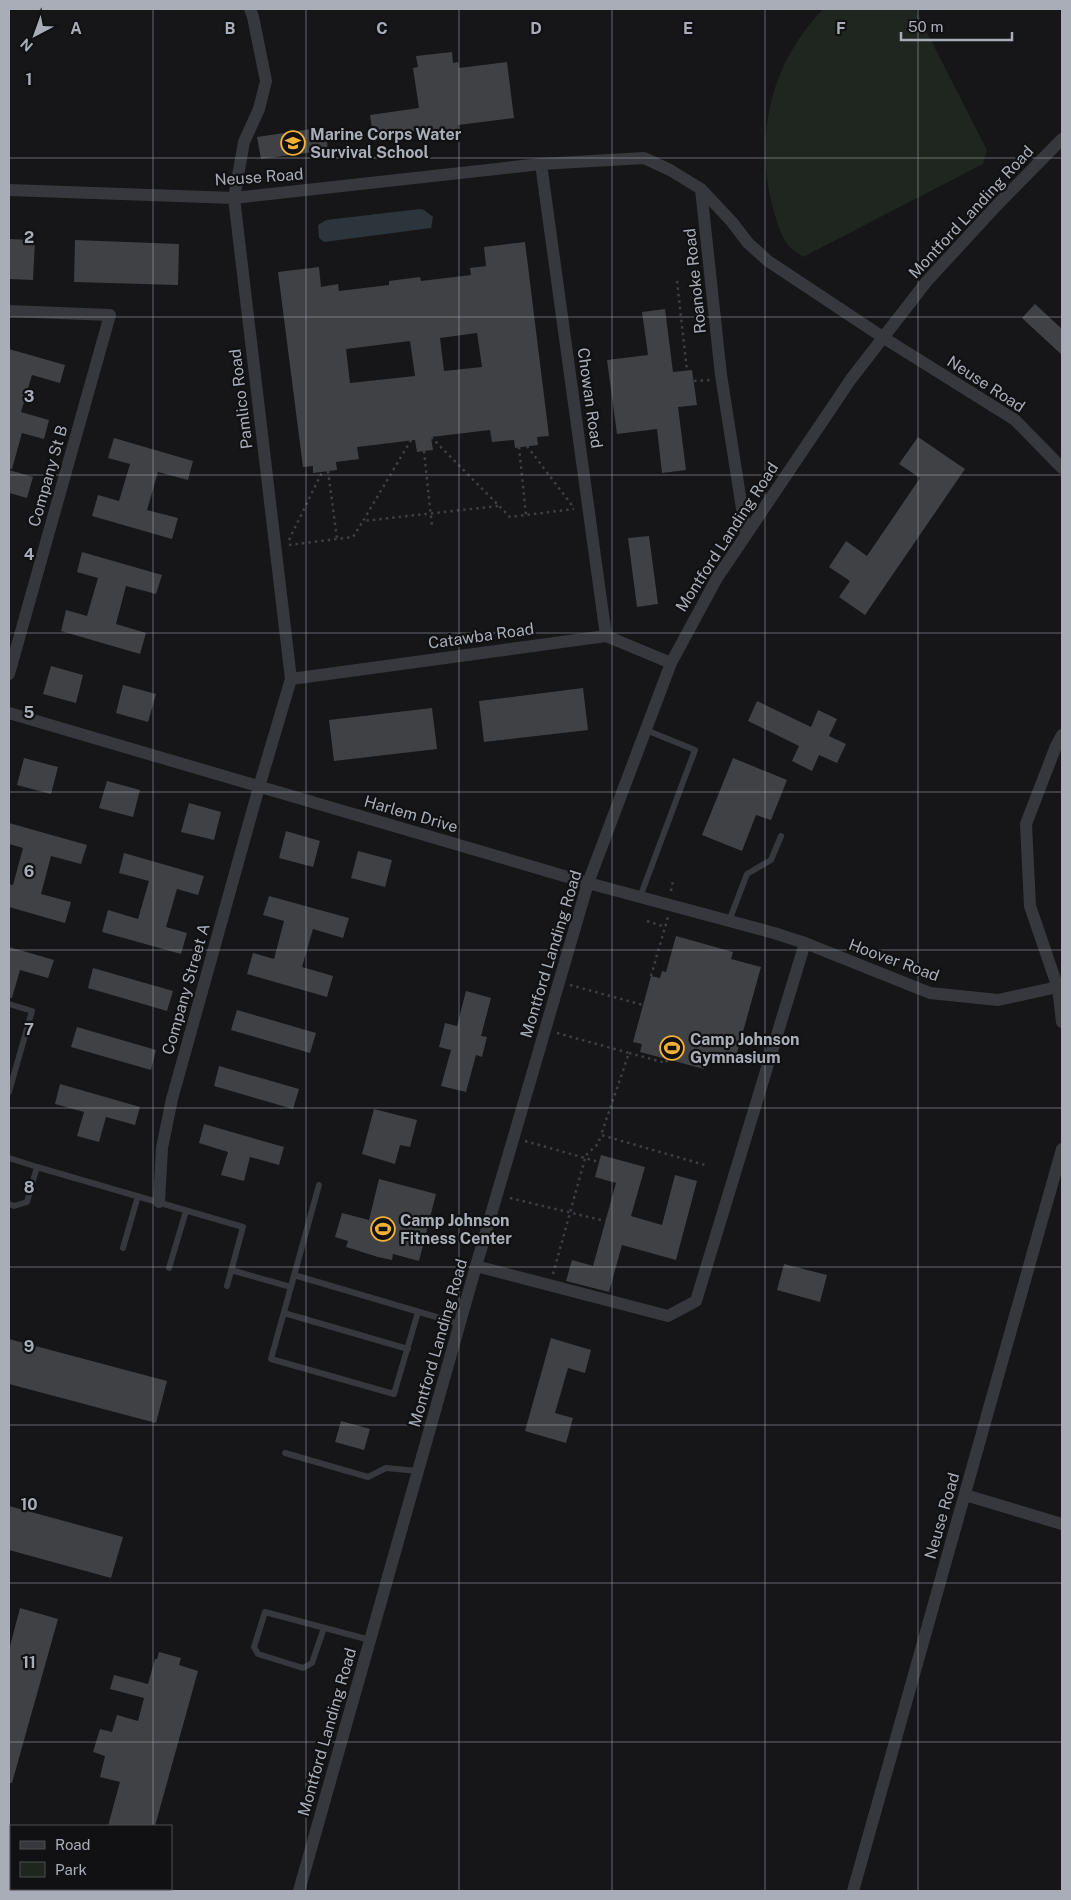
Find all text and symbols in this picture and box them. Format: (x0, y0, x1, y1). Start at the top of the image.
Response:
north arrow (10, 10, 60, 60)
scale bar (901, 10, 1012, 42)
text: 50 m (908, 18, 943, 35)
text: A (70, 19, 82, 38)
text: B (225, 19, 236, 38)
text: C (376, 19, 388, 38)
text: D (530, 19, 542, 38)
text: E (683, 19, 693, 38)
text: F (836, 19, 846, 38)
text: N (17, 35, 36, 54)
text: 1 (26, 70, 32, 89)
place label: Marine Corps Water Survival School (310, 125, 462, 162)
school or university icon: Marine Corps Water Survival School (280, 130, 306, 156)
street label: Montford Landing Road (905, 142, 1037, 282)
street label: Neuse Road (214, 164, 304, 190)
street label: Roanoke Road (680, 227, 710, 335)
text: 2 (24, 228, 34, 247)
street label: Chowan Road (574, 347, 606, 449)
street label: Pamlico Road (225, 348, 257, 450)
street label: Neuse Road (943, 352, 1029, 416)
text: 3 (24, 387, 34, 406)
street label: Company St B (24, 423, 72, 529)
street label: Montford Landing Road (672, 459, 782, 615)
text: 4 (24, 545, 35, 564)
street label: Catawba Road (427, 619, 535, 653)
text: 5 (24, 703, 35, 722)
street label: Harlem Drive (362, 792, 460, 836)
text: 6 (24, 862, 34, 881)
street label: Montford Landing Road (516, 868, 586, 1040)
street label: Company Street A (158, 921, 214, 1057)
street label: Hoover Road (846, 935, 942, 985)
text: 7 (24, 1020, 34, 1039)
place label: Camp Johnson Gymnasium (690, 1030, 800, 1067)
sports icon: Camp Johnson Gymnasium (659, 1035, 685, 1061)
text: 8 (24, 1178, 35, 1197)
place label: Camp Johnson Fitness Center (400, 1211, 512, 1248)
sports icon: Camp Johnson Fitness Center (370, 1216, 396, 1242)
street label: Montford Landing Road (405, 1257, 471, 1429)
text: 9 (24, 1337, 34, 1356)
street label: Neuse Road (921, 1471, 963, 1561)
text: 10 (20, 1495, 38, 1514)
street label: Montford Landing Road (294, 1646, 360, 1818)
text: 11 (22, 1653, 36, 1672)
legend (10, 1825, 172, 1890)
text: Road (55, 1836, 91, 1853)
text: Park (55, 1861, 87, 1878)

